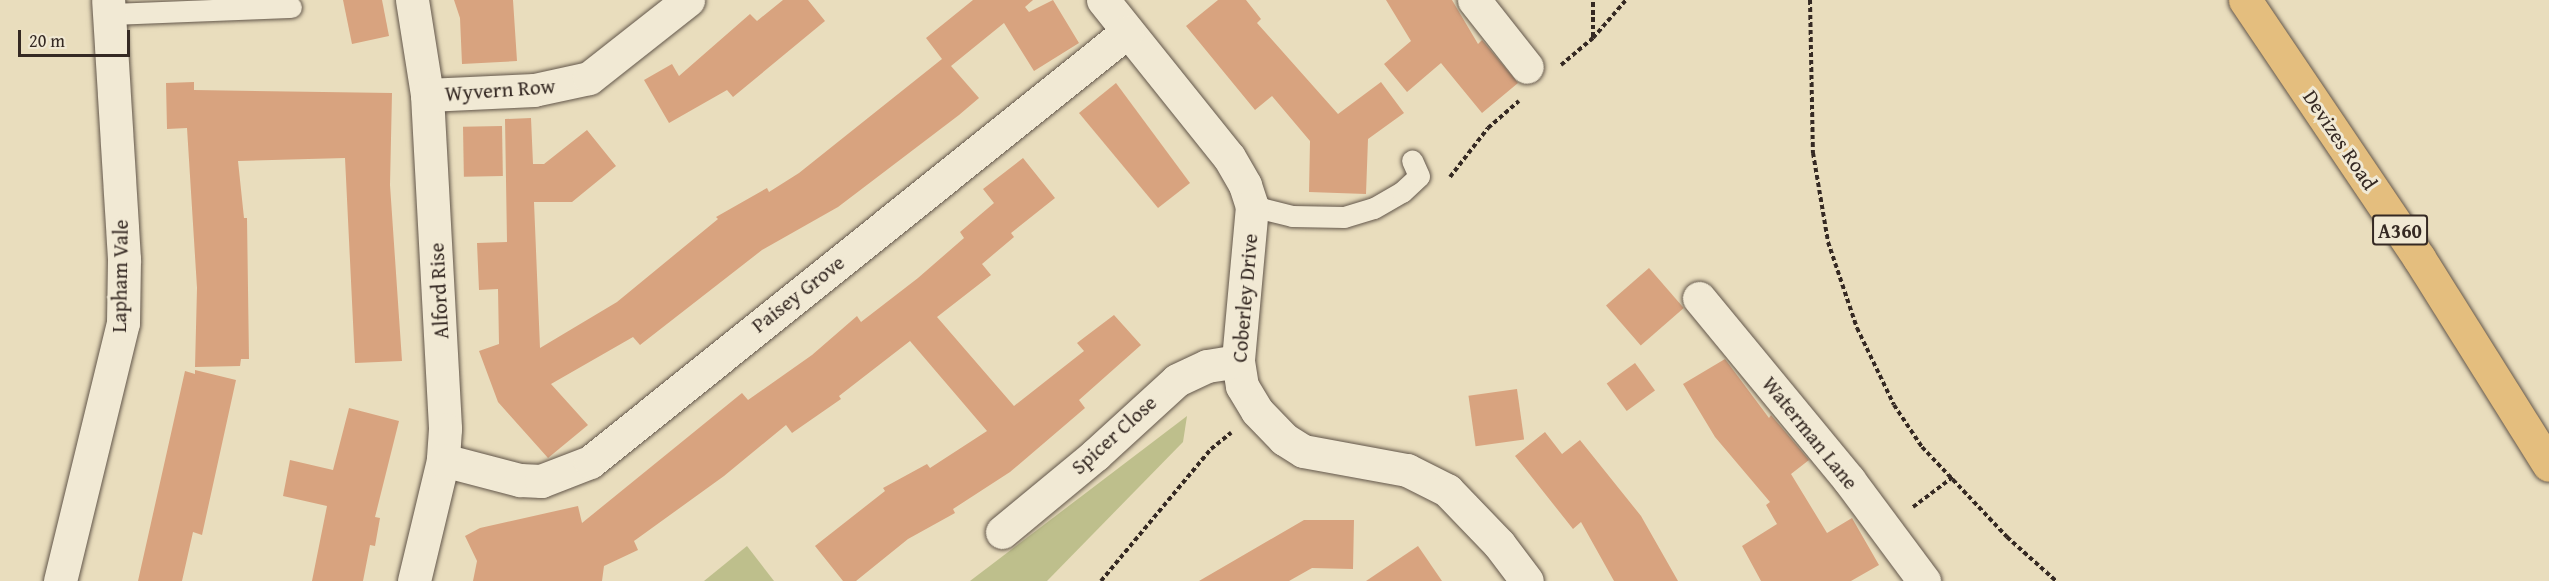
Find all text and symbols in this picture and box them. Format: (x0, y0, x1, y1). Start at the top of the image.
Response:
scale bar (21, 18, 134, 56)
text: 20 m (29, 27, 65, 54)
street label: Wyvern Row (444, 74, 556, 106)
street label: Devizes Road (2297, 85, 2383, 195)
road number: A360 (2372, 213, 2428, 247)
street label: Lapham Vale (106, 219, 134, 333)
street label: Coberley Drive (1227, 232, 1263, 364)
street label: Alford Rise (424, 242, 454, 340)
street label: Paisey Grove (746, 250, 850, 338)
street label: Waterman Lane (1757, 371, 1863, 495)
street label: Spicer Close (1066, 390, 1162, 480)

